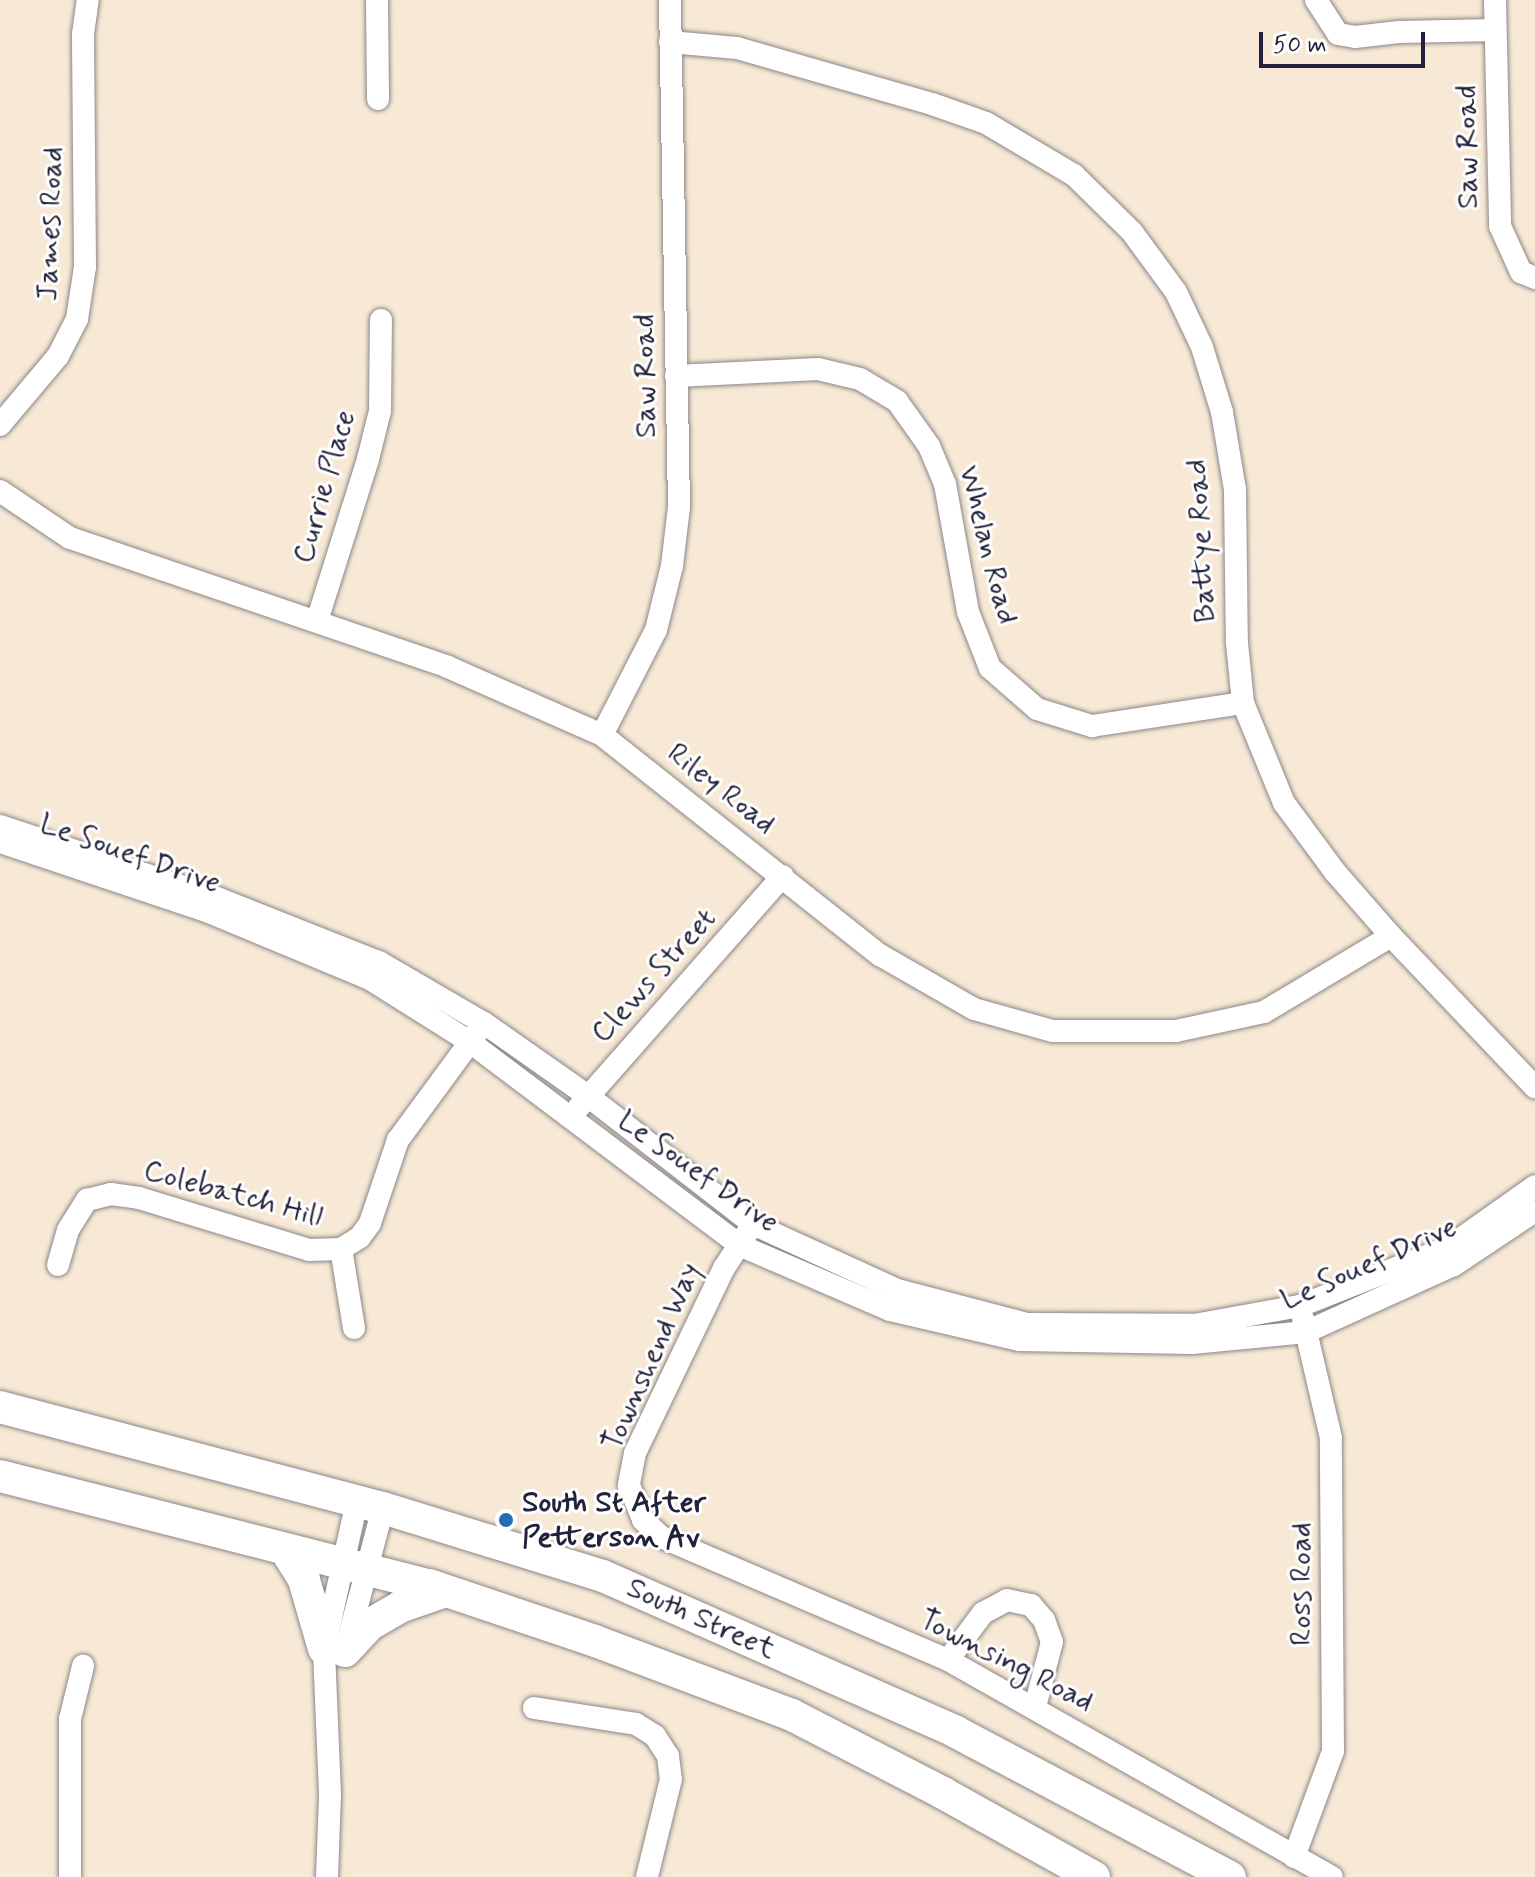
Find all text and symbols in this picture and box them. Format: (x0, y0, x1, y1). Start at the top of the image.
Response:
scale bar (1263, 16, 1429, 66)
text: 50 m (1273, 30, 1327, 61)
street label: Saw Road (1449, 87, 1487, 207)
street label: James Road (30, 146, 72, 302)
street label: Saw Road (627, 316, 665, 436)
street label: Currie Place (286, 406, 364, 568)
street label: Battye Road (1180, 460, 1224, 622)
street label: Whelan Road (950, 462, 1024, 628)
street label: Riley Road (659, 735, 783, 843)
street label: Le Souef Drive (38, 807, 222, 901)
street label: Clews Street (582, 899, 726, 1053)
street label: Le Souef Drive (613, 1105, 783, 1239)
street label: Colebatch Hill (140, 1153, 326, 1235)
street label: Le Souef Drive (1278, 1210, 1460, 1318)
street label: Townshend Way (594, 1255, 710, 1459)
place label: South St After Petterson Av (522, 1485, 702, 1556)
marker: South St After Petterson Av (497, 1511, 515, 1529)
street label: Ross Road (1284, 1522, 1320, 1646)
street label: South Street (621, 1570, 781, 1668)
street label: Townsing Road (913, 1602, 1099, 1720)

